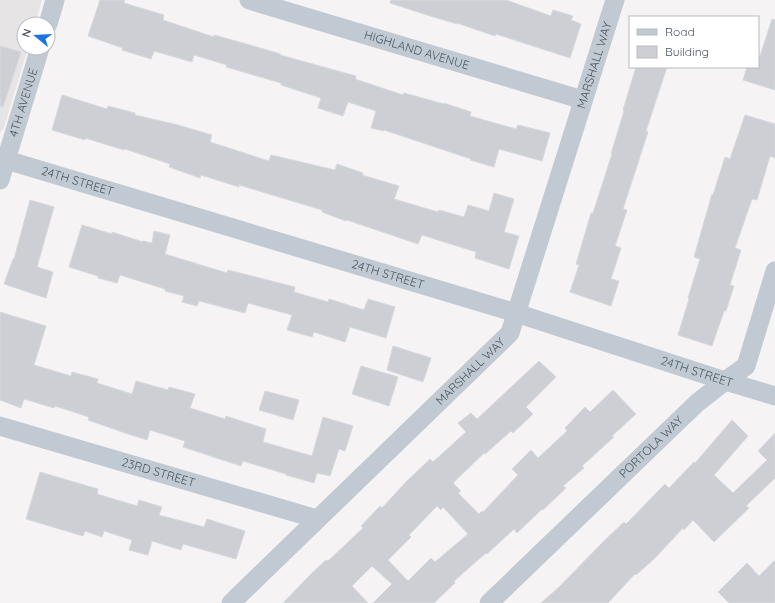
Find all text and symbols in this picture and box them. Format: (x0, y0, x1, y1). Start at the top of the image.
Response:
north arrow (16, 16, 56, 56)
legend (629, 16, 759, 68)
street label: MARSHALL WAY (573, 20, 615, 110)
text: Road (665, 24, 695, 39)
text: N (19, 27, 34, 39)
street label: HIGHLAND AVENUE (362, 27, 471, 73)
text: Building (665, 44, 709, 59)
street label: 4TH AVENUE (6, 66, 41, 139)
street label: 24TH STREET (40, 163, 116, 199)
street label: 24TH STREET (350, 256, 426, 292)
street label: MARSHALL WAY (432, 334, 508, 408)
street label: 24TH STREET (659, 353, 735, 390)
street label: PORTOLA WAY (616, 412, 686, 481)
street label: 23RD STREET (120, 454, 197, 490)

